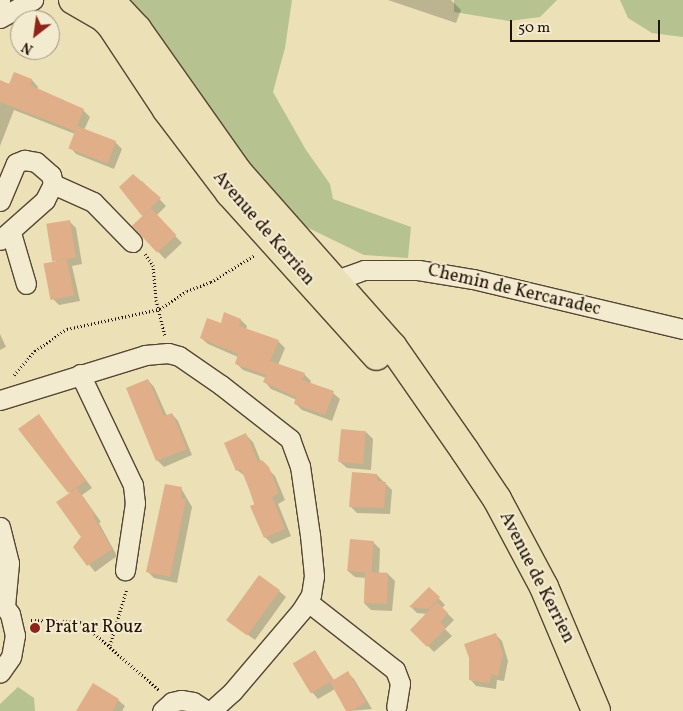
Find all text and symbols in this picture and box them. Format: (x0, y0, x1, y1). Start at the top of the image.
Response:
north arrow (10, 10, 60, 60)
scale bar (513, 10, 663, 42)
text: 50 m (518, 18, 550, 39)
text: N (19, 37, 37, 58)
street label: Avenue de Kerrien (207, 167, 319, 291)
street label: Chemin de Kercaradec (425, 261, 603, 321)
street label: Avenue de Kerrien (494, 509, 578, 647)
place label: Prat ar Rouz (45, 617, 142, 639)
marker: Prat ar Rouz (29, 622, 41, 634)

